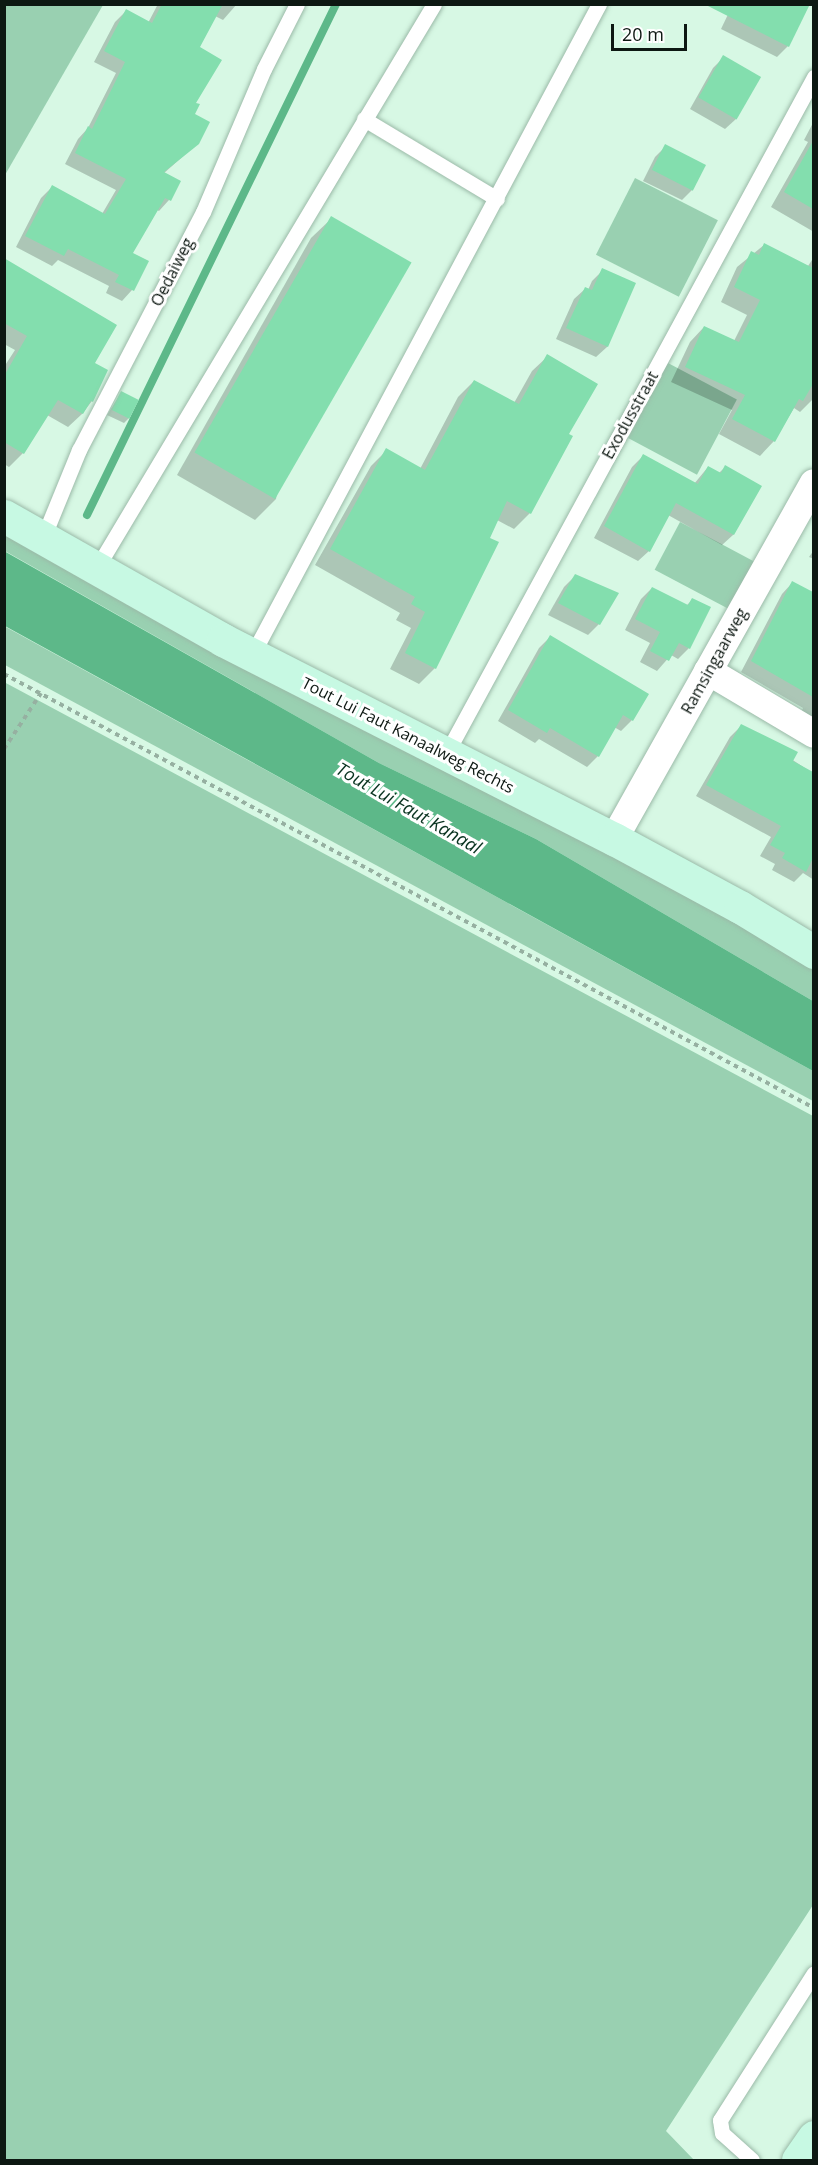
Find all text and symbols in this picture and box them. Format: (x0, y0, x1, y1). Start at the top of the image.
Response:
scale bar (614, 12, 690, 50)
text: 20 m (622, 22, 664, 46)
street label: Oedaiweg (147, 235, 197, 309)
street label: Exodusstraat (598, 368, 662, 462)
street label: Ramsingaarweg (677, 605, 751, 717)
street label: Tout Lui Faut Kanaalweg Rechts (299, 673, 517, 797)
water label: Tout Lui Faut Kanaal (333, 758, 485, 858)

